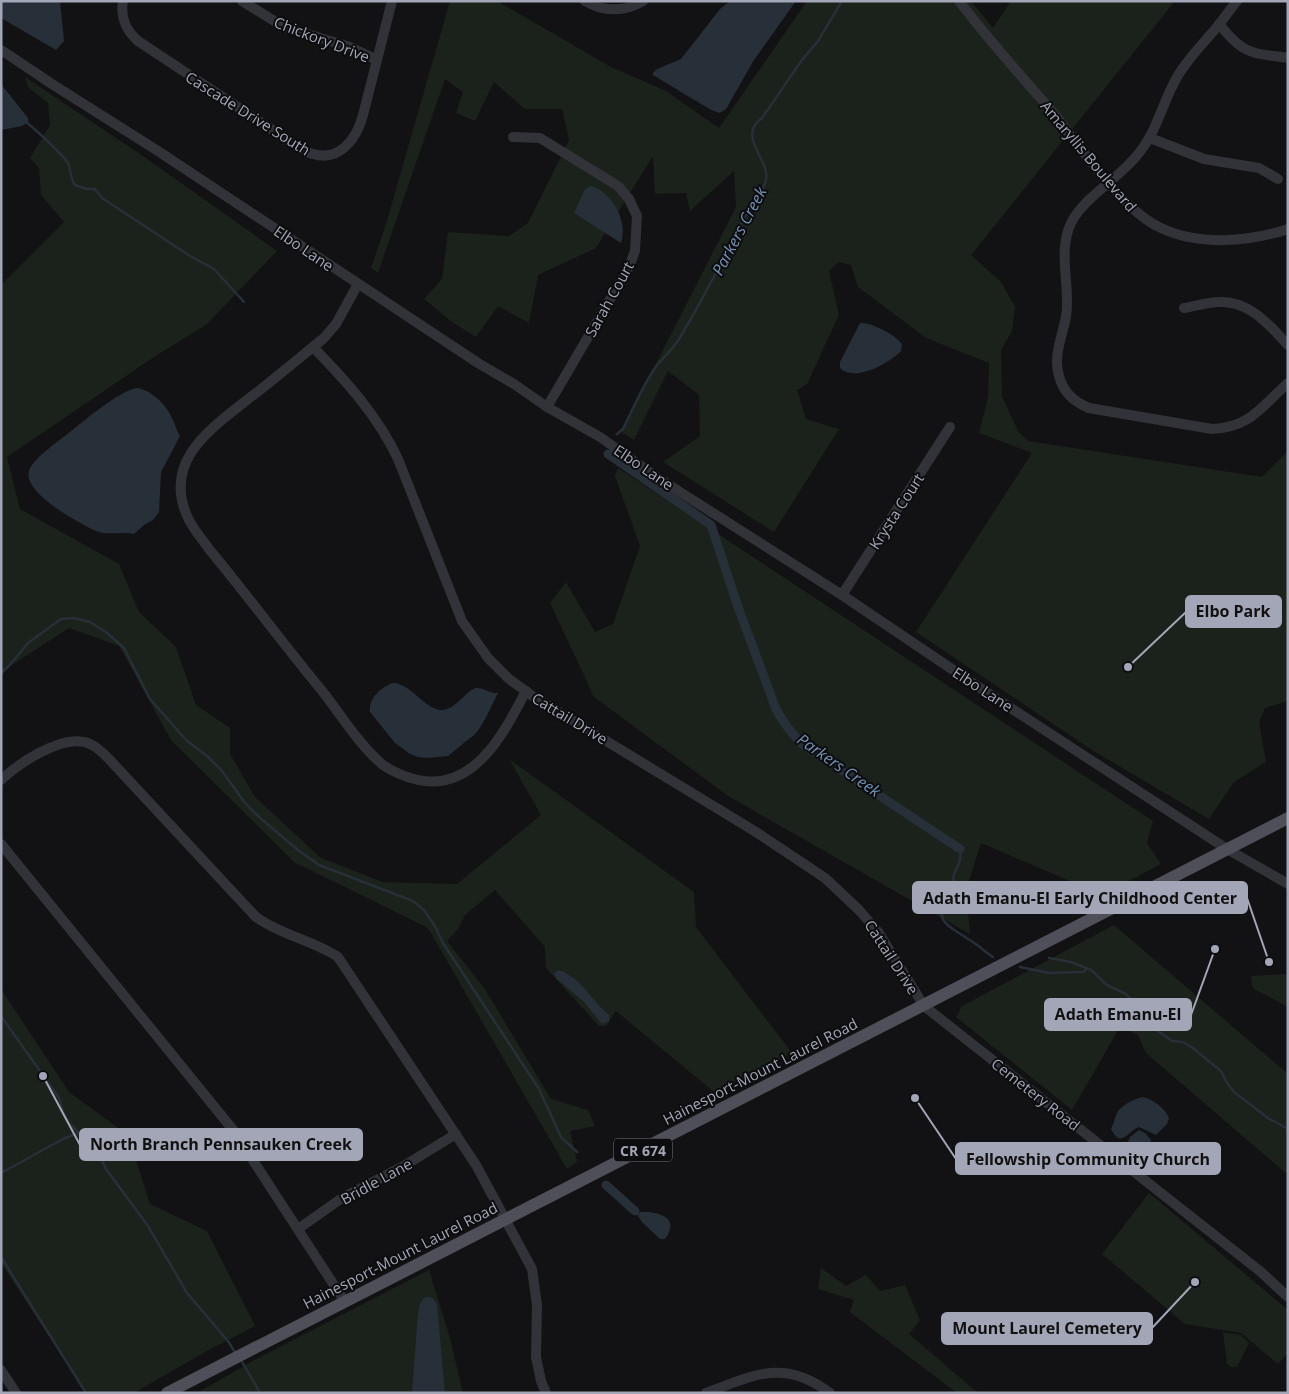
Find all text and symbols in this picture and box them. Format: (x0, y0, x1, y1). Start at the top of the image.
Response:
street label: Chickory Drive (271, 12, 373, 66)
street label: Cascade Drive South (182, 66, 314, 160)
street label: Amaryllis Boulevard (1037, 96, 1141, 216)
water label: Parkers Creek (706, 182, 772, 279)
street label: Elbo Lane (270, 221, 338, 275)
street label: Sarah Court (580, 258, 638, 340)
street label: Elbo Lane (610, 440, 678, 494)
street label: Krysta Court (864, 469, 928, 553)
callout: Elbo Park (1186, 596, 1281, 627)
text: Elbo Park (1196, 600, 1271, 622)
street label: Elbo Lane (949, 662, 1017, 716)
street label: Cattail Drive (528, 688, 612, 748)
water label: Parkers Creek (793, 728, 886, 803)
callout: Adath Emanu-El Early Childhood Center (913, 882, 1247, 913)
text: Adath Emanu-El Early Childhood Center (923, 887, 1237, 909)
street label: Cattail Drive (860, 916, 924, 998)
callout: Adath Emanu-El (1045, 999, 1191, 1030)
text: Adath Emanu-El (1055, 1003, 1181, 1025)
street label: Hainesport-Mount Laurel Road (659, 1013, 861, 1129)
street label: Cemetery Road (988, 1053, 1084, 1135)
callout: North Branch Pennsauken Creek (80, 1129, 362, 1160)
text: North Branch Pennsauken Creek (90, 1133, 352, 1155)
road number: CR 674 (614, 1138, 672, 1162)
callout: Fellowship Community Church (956, 1143, 1220, 1174)
text: Fellowship Community Church (966, 1148, 1210, 1170)
street label: Bridle Lane (337, 1153, 415, 1209)
street label: Hainesport-Mount Laurel Road (299, 1197, 501, 1313)
callout: Mount Laurel Cemetery (942, 1313, 1152, 1344)
text: Mount Laurel Cemetery (952, 1317, 1143, 1339)

